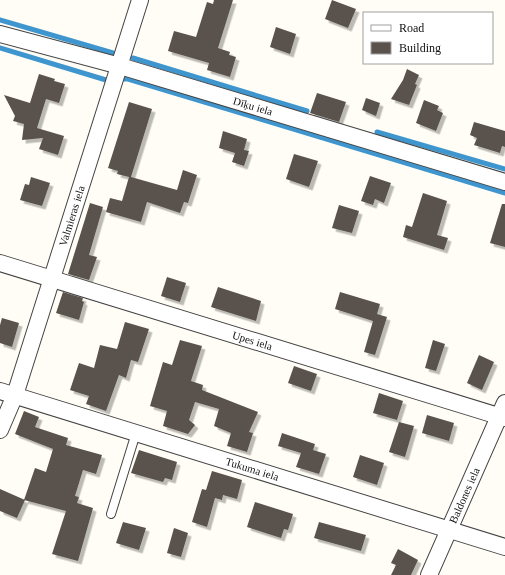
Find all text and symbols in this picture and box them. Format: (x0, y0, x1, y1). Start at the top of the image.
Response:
legend (363, 12, 493, 64)
text: Road (399, 21, 424, 35)
text: Building (399, 41, 441, 55)
street label: Dīķu iela (232, 94, 274, 118)
street label: Valmieras iela (57, 184, 87, 248)
street label: Upes iela (231, 329, 274, 352)
street label: Tukuma iela (224, 455, 280, 483)
street label: Baldones iela (447, 466, 482, 525)

